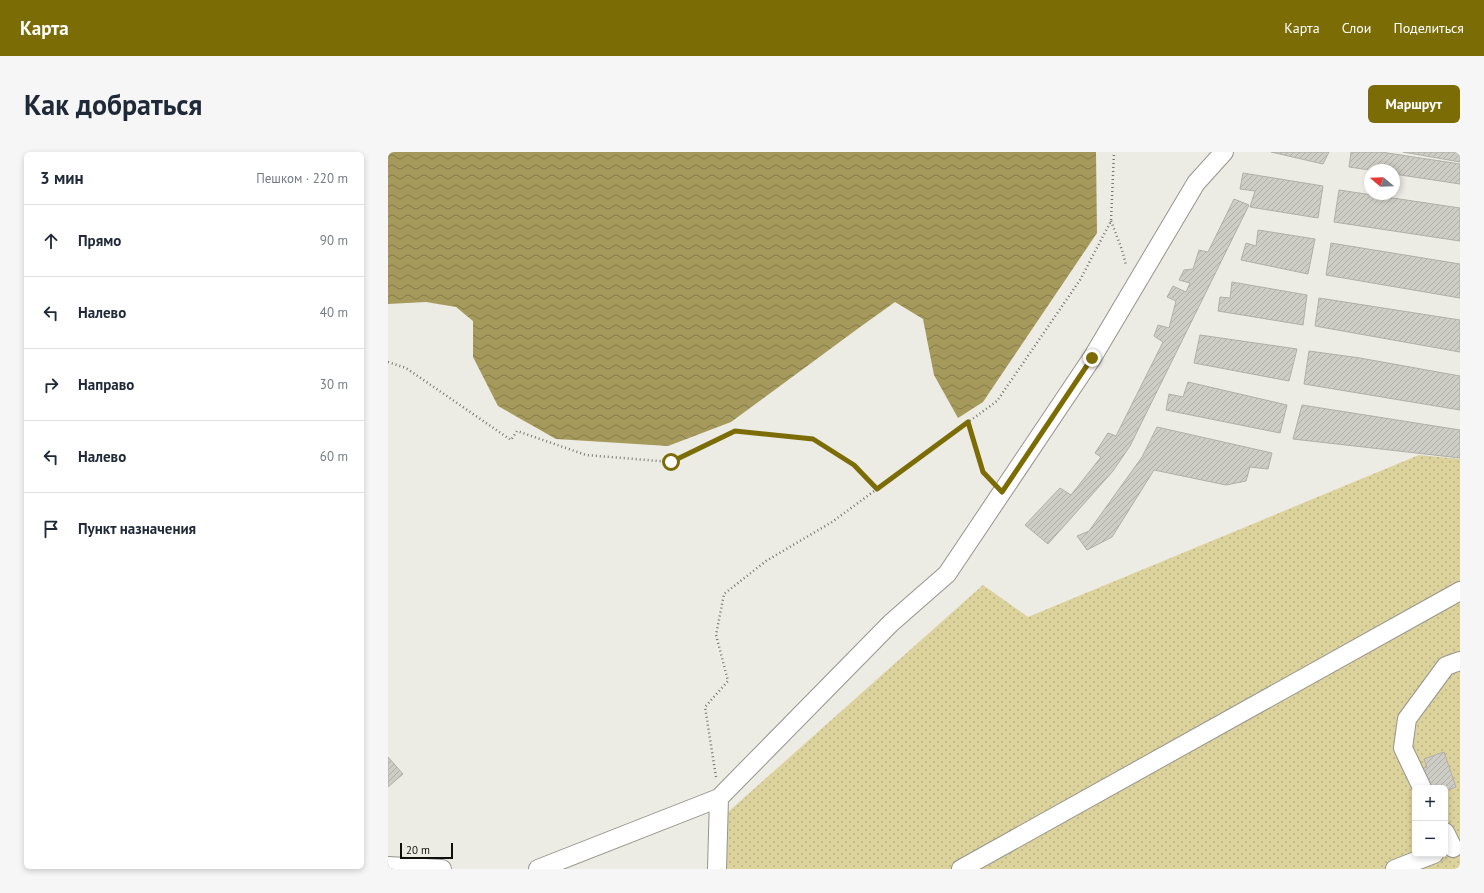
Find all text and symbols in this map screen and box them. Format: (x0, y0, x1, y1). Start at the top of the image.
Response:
text: Карта (20, 16, 69, 40)
text: Карта (1284, 19, 1320, 37)
text: Слои (1342, 19, 1371, 37)
text: Поделиться (1393, 19, 1464, 37)
button: Маршрут (1368, 85, 1460, 123)
text: Как добраться (24, 86, 202, 123)
north arrow (1364, 164, 1400, 200)
text: 3 мин (40, 167, 84, 189)
text: Пешком · 220 m (256, 170, 348, 187)
icon: ahead (40, 230, 62, 252)
text: Прямо (78, 231, 121, 250)
text: 90 m (320, 232, 348, 249)
icon: left (40, 302, 62, 324)
text: Налево (78, 303, 126, 322)
text: 40 m (320, 304, 348, 321)
route end (1083, 349, 1101, 367)
icon: right (40, 374, 62, 396)
text: Направо (78, 375, 134, 394)
text: 30 m (320, 376, 348, 393)
icon: left (40, 446, 62, 468)
text: Налево (78, 447, 126, 466)
text: 60 m (320, 448, 348, 465)
route start (662, 453, 680, 471)
icon: arrive (40, 518, 62, 540)
text: Пункт назначения (78, 519, 196, 538)
map controls (1412, 785, 1448, 857)
button: + (1412, 785, 1448, 821)
button: − (1412, 821, 1448, 857)
scale bar (400, 841, 453, 860)
text: 20 m (406, 843, 430, 857)

